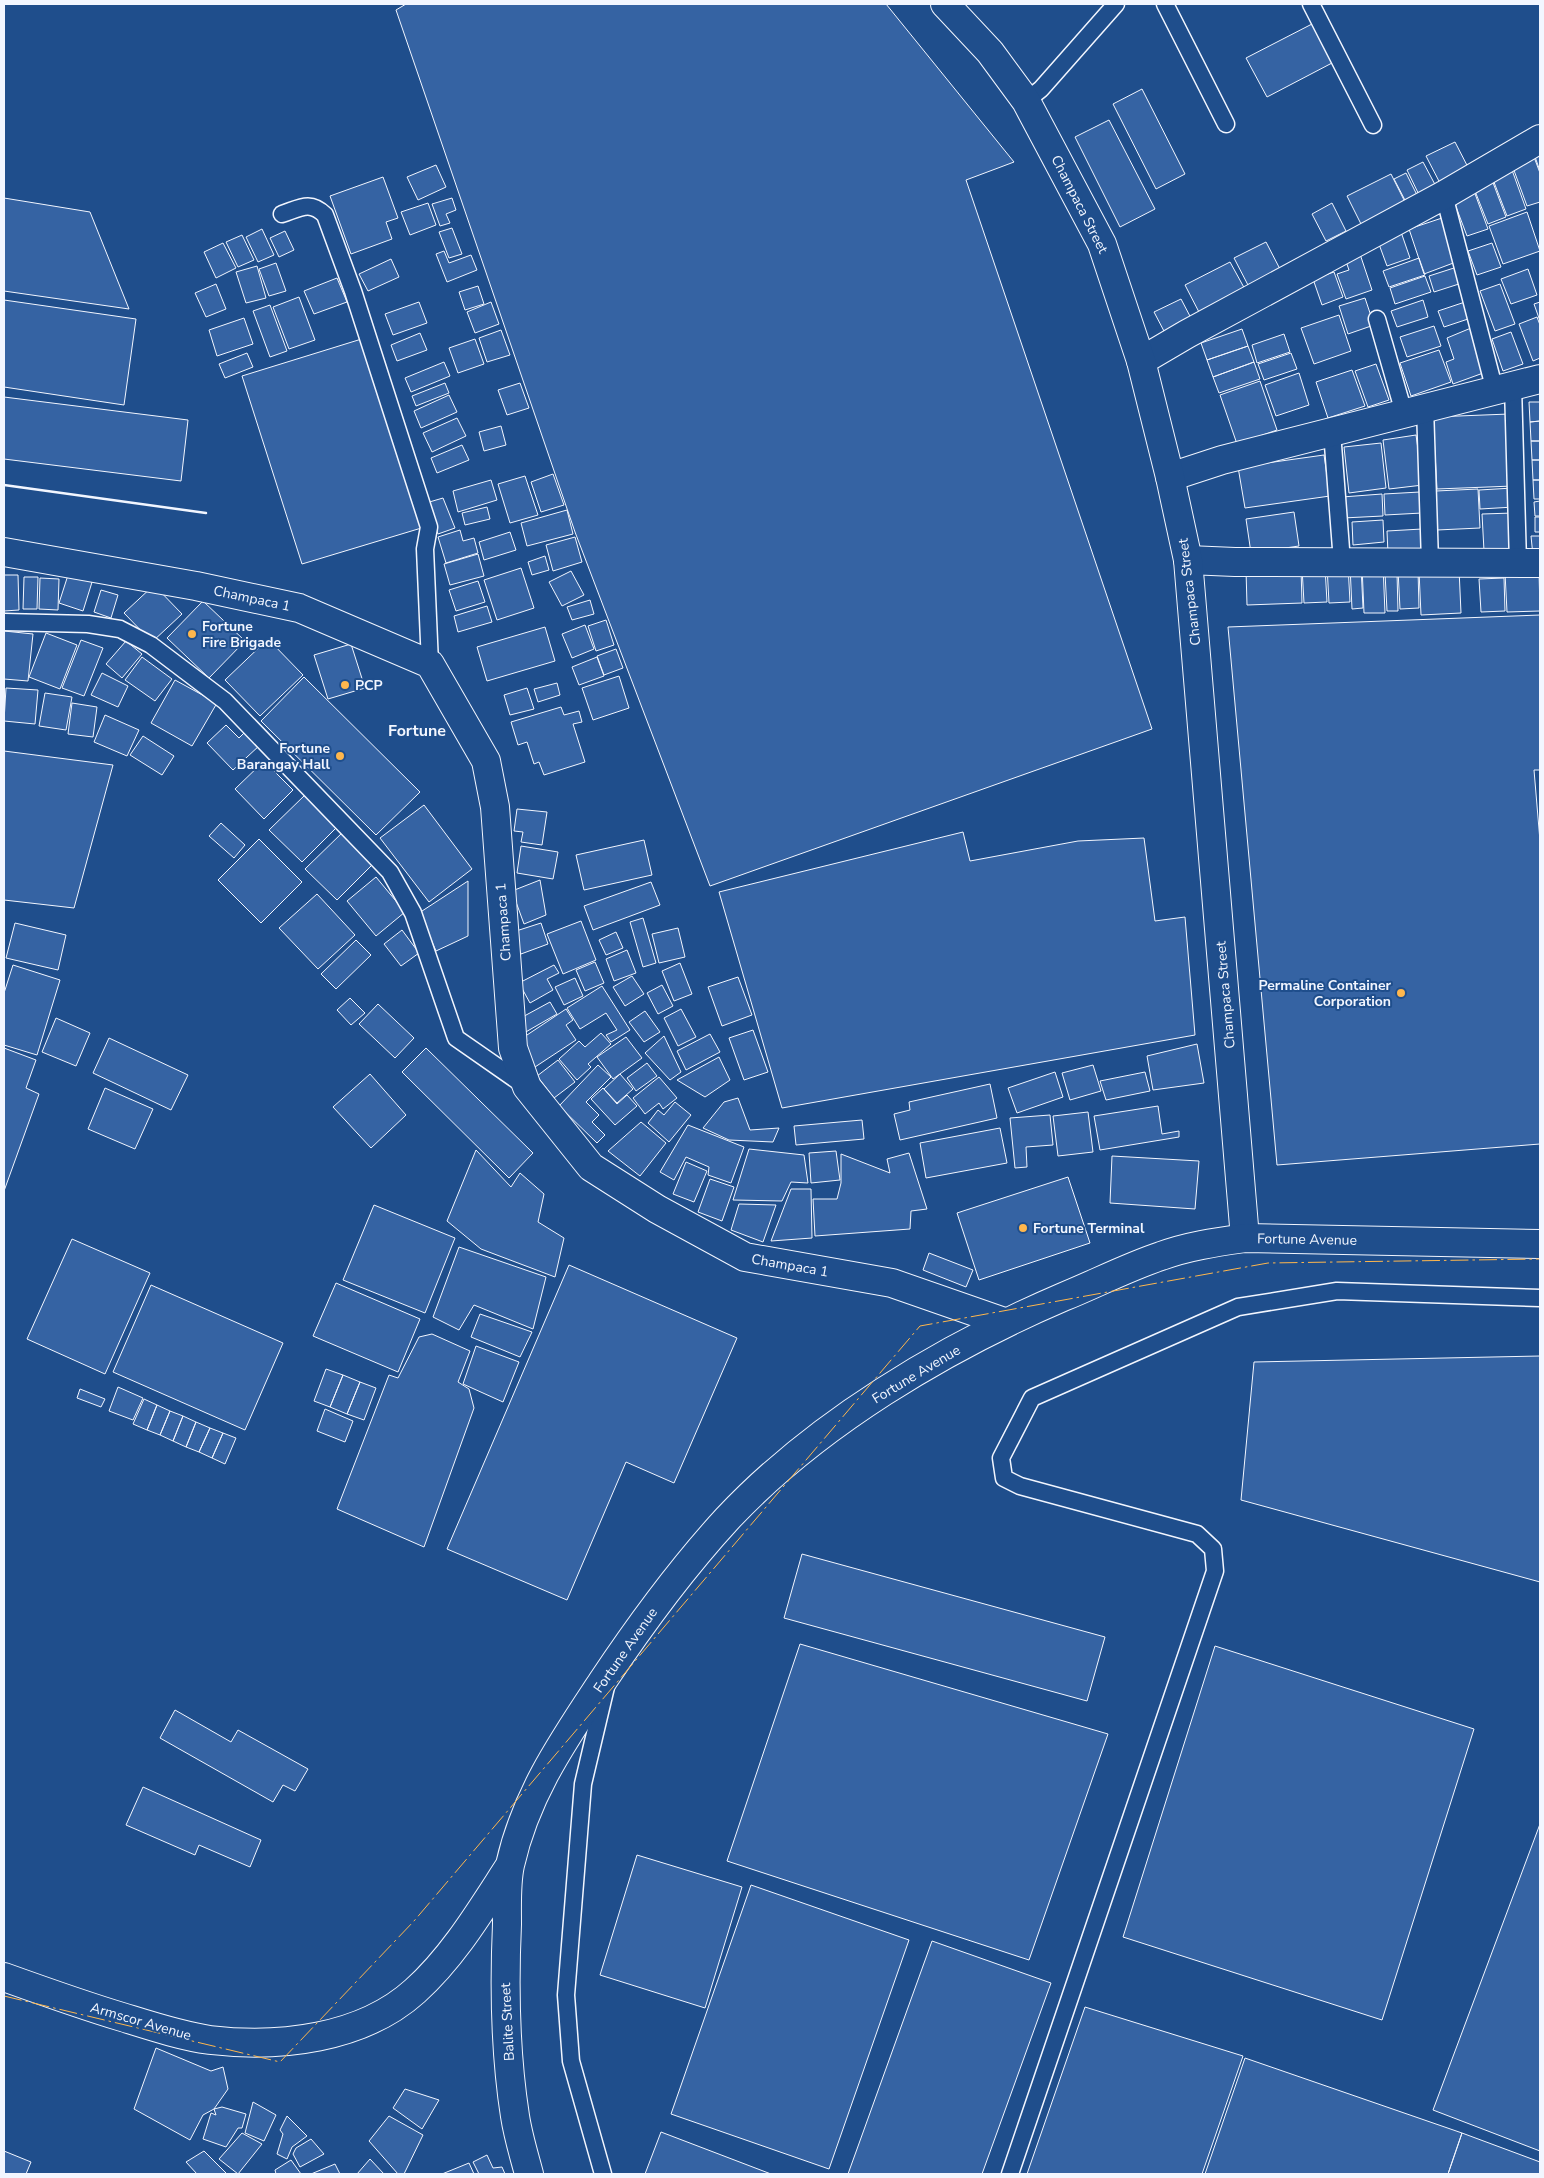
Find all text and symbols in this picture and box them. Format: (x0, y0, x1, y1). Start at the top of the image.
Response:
street label: Champaca Street (1047, 152, 1113, 257)
street label: Champaca Street (1173, 537, 1206, 647)
street label: Champaca 1 (212, 581, 292, 616)
place label: Fortune Fire Brigade (202, 617, 281, 652)
marker: Fortune Fire Brigade (186, 628, 198, 640)
place label: PCP (355, 676, 383, 695)
marker: PCP (339, 679, 351, 691)
district label: Fortune (388, 720, 446, 742)
place label: Fortune Barangay Hall (237, 739, 331, 774)
marker: Fortune Barangay Hall (334, 750, 346, 762)
street label: Champaca 1 (491, 882, 516, 962)
street label: Champaca Street (1211, 940, 1240, 1050)
place label: Permaline Container Corporation (1258, 976, 1392, 1011)
marker: Permaline Container Corporation (1395, 987, 1407, 999)
place label: Fortune Terminal (1033, 1219, 1145, 1238)
marker: Fortune Terminal (1017, 1222, 1029, 1234)
street label: Fortune Avenue (1257, 1229, 1357, 1250)
street label: Champaca 1 (750, 1249, 830, 1282)
street label: Fortune Avenue (869, 1341, 964, 1408)
street label: Fortune Avenue (589, 1604, 662, 1697)
street label: Balite Street (496, 1982, 519, 2062)
street label: Armscor Avenue (88, 1998, 194, 2045)

